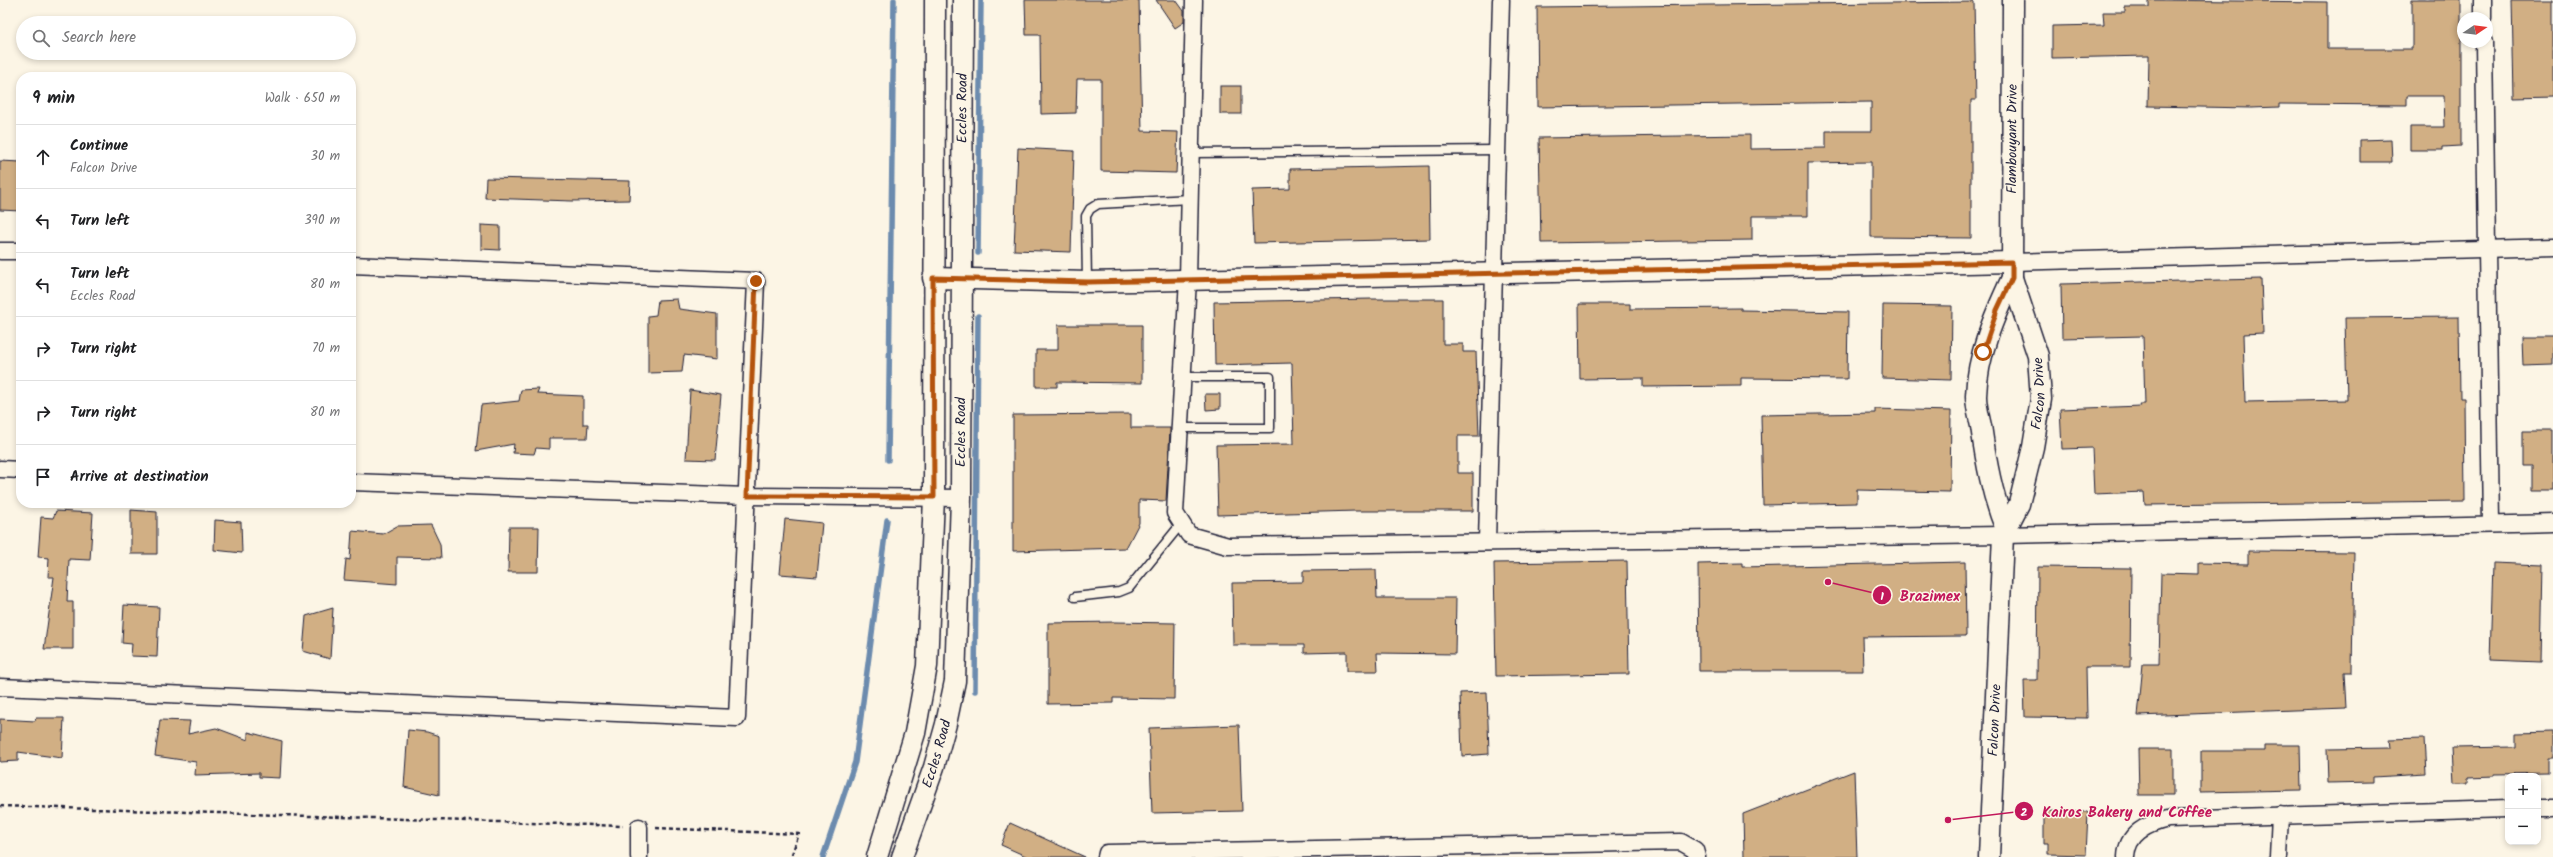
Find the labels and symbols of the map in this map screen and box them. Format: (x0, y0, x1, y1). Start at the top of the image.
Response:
north arrow (2457, 12, 2493, 48)
street label: Eccles Road (951, 72, 974, 143)
street label: Flambouyant Drive (2001, 83, 2024, 194)
route end (747, 272, 765, 290)
route start (1974, 343, 1992, 361)
street label: Falcon Drive (2025, 356, 2052, 431)
street label: Eccles Road (950, 396, 972, 467)
callout: Brazimex (1872, 582, 1969, 609)
text: Brazimex (1900, 585, 1961, 609)
text: 1 (1880, 587, 1884, 606)
street label: Falcon Drive (1982, 683, 2008, 757)
street label: Eccles Road (916, 717, 958, 791)
callout: Kairos Bakery and Coffee (2014, 798, 2220, 825)
text: Kairos Bakery and Coffee (2042, 801, 2213, 825)
text: 2 (2021, 803, 2028, 822)

